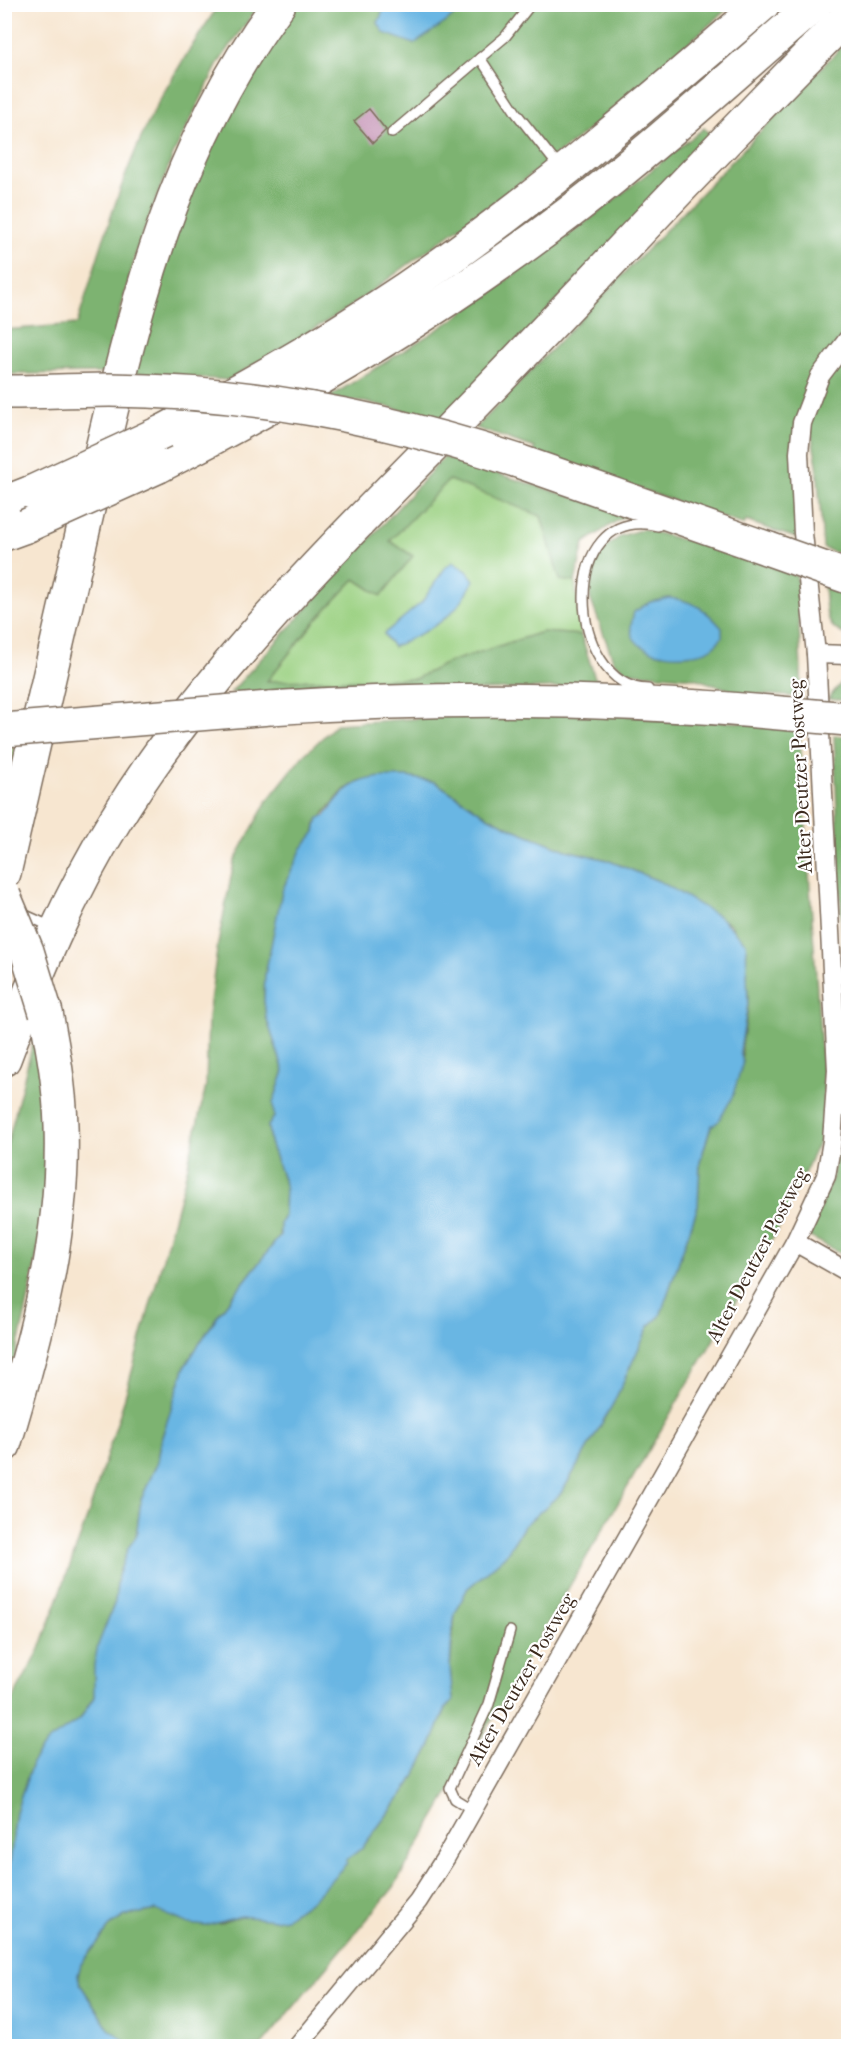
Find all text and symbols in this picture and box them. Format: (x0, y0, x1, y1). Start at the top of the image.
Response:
street label: Alter Deutzer Postweg (784, 678, 817, 875)
street label: Alter Deutzer Postweg (701, 1164, 813, 1347)
street label: Alter Deutzer Postweg (462, 1589, 580, 1770)

